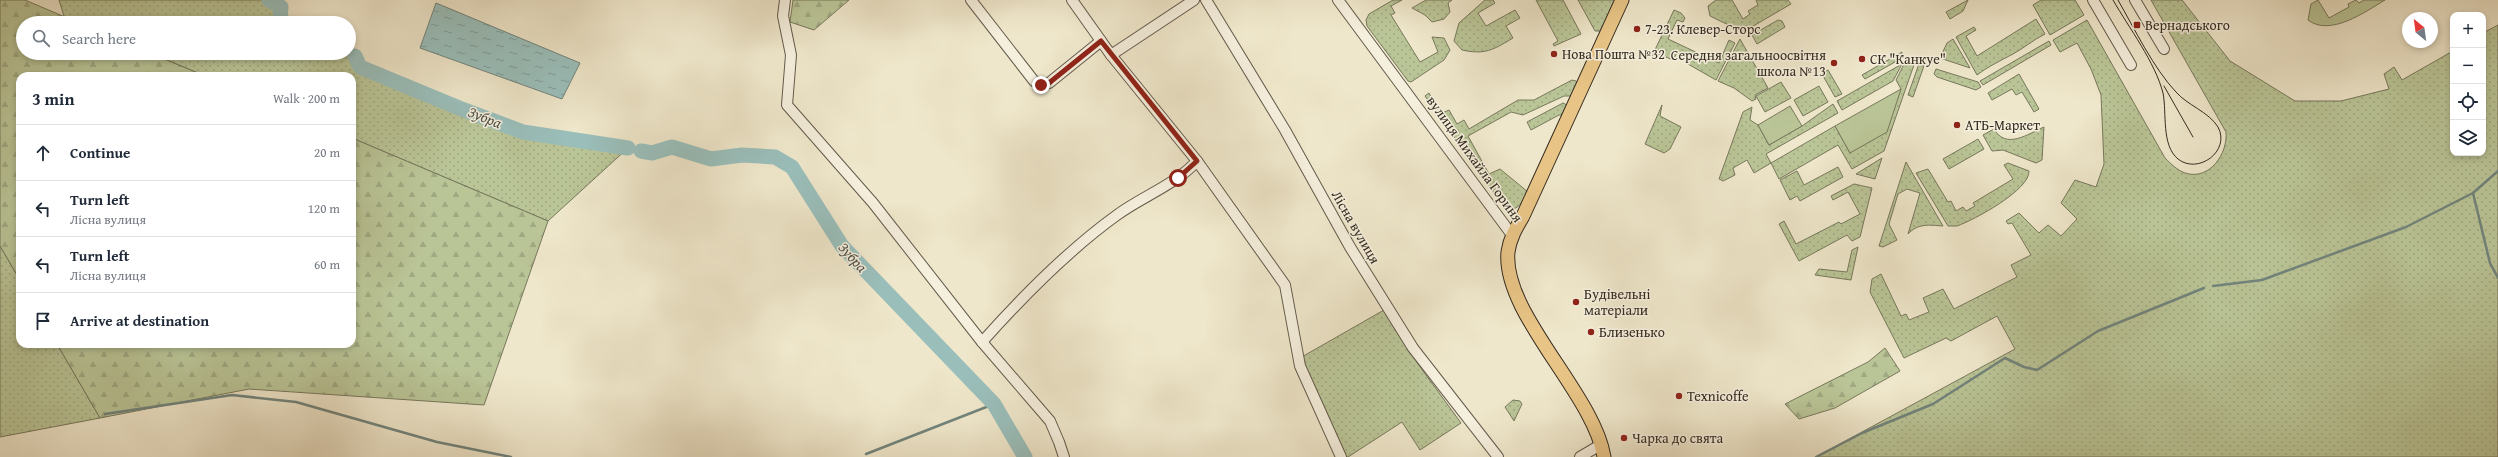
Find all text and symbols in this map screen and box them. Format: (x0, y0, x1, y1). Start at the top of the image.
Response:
north arrow (2402, 12, 2438, 48)
map controls (2450, 12, 2486, 156)
button: + (2450, 12, 2486, 48)
place label: Вернадського (2145, 15, 2230, 35)
search box (16, 16, 356, 60)
place label: 7-23. Клевер-Сторс (1645, 19, 1760, 39)
marker: Вернадського (2132, 20, 2142, 30)
marker: 7-23. Клевер-Сторс (1632, 24, 1642, 34)
icon: search (30, 27, 52, 49)
text: Search here (62, 28, 136, 49)
place label: Нова Пошта №32 (1562, 44, 1665, 64)
place label: Середня загальноосвітня школа №13 (1671, 45, 1826, 81)
button: − (2450, 48, 2486, 84)
marker: Нова Пошта №32 (1549, 49, 1559, 59)
place label: СК "Канкуе" (1870, 49, 1946, 69)
marker: СК "Канкуе" (1857, 54, 1867, 64)
marker: Середня загальноосвітня школа №13 (1829, 58, 1839, 68)
route end (1032, 76, 1050, 94)
button: locate (2450, 84, 2486, 120)
text: 3 min (32, 86, 74, 111)
text: Walk · 200 m (273, 89, 340, 108)
street label: вулиця Михайла Гориня (1422, 92, 1528, 226)
water label: Зубра (465, 101, 505, 133)
place label: АТБ-Маркет (1965, 115, 2040, 135)
marker: АТБ-Маркет (1952, 120, 1962, 130)
button: layers (2450, 120, 2486, 156)
icon: ahead (32, 142, 54, 164)
text: Continue (70, 142, 131, 163)
text: 20 m (314, 143, 340, 162)
route start (1169, 169, 1187, 187)
street label: Лісна вулиця (1327, 187, 1385, 267)
text: Turn left (70, 189, 129, 210)
icon: left (32, 198, 54, 220)
text: 120 m (308, 199, 340, 218)
text: Лісна вулиця (70, 210, 146, 229)
water label: Зубра (834, 237, 872, 277)
text: Turn left (70, 245, 129, 266)
icon: left (32, 254, 54, 276)
text: 60 m (314, 255, 340, 274)
text: Лісна вулиця (70, 266, 146, 285)
place label: Будівельні матеріали (1584, 284, 1650, 320)
marker: Будівельні матеріали (1571, 297, 1581, 307)
icon: arrive (32, 310, 54, 332)
text: Arrive at destination (70, 310, 209, 331)
place label: Близенько (1599, 322, 1665, 342)
marker: Близенько (1586, 327, 1596, 337)
place label: Texnicoffe (1687, 386, 1749, 406)
marker: Texnicoffe (1674, 391, 1684, 401)
place label: Чарка до свята (1632, 428, 1724, 448)
marker: Чарка до свята (1619, 433, 1629, 443)

